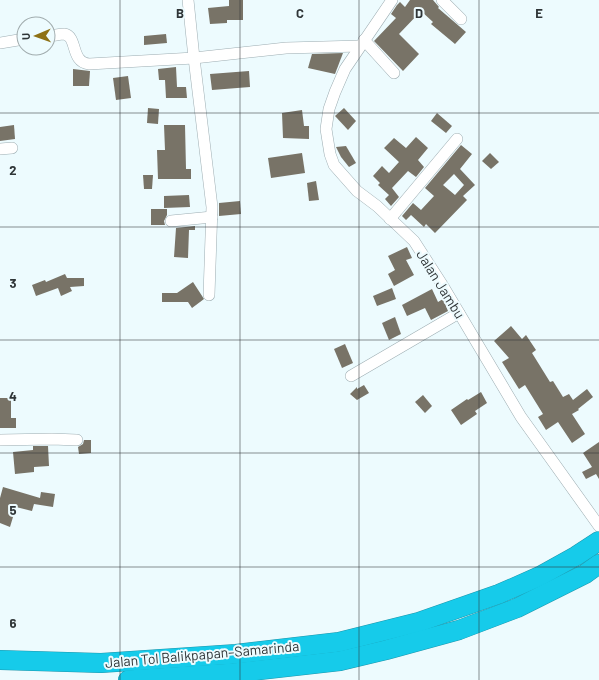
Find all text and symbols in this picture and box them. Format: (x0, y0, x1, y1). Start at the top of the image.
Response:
text: B (176, 5, 184, 21)
text: C (296, 5, 304, 21)
text: D (415, 5, 423, 21)
text: E (535, 5, 543, 21)
north arrow (16, 16, 56, 56)
text: U (19, 33, 32, 40)
text: 2 (9, 162, 17, 178)
street label: Jalan Jambu (413, 246, 469, 322)
text: 3 (9, 275, 17, 291)
text: 4 (9, 388, 17, 404)
text: 5 (9, 502, 17, 518)
text: 6 (10, 615, 17, 631)
street label: Jalan Tol Balikpapan–Samarinda (104, 637, 300, 671)

